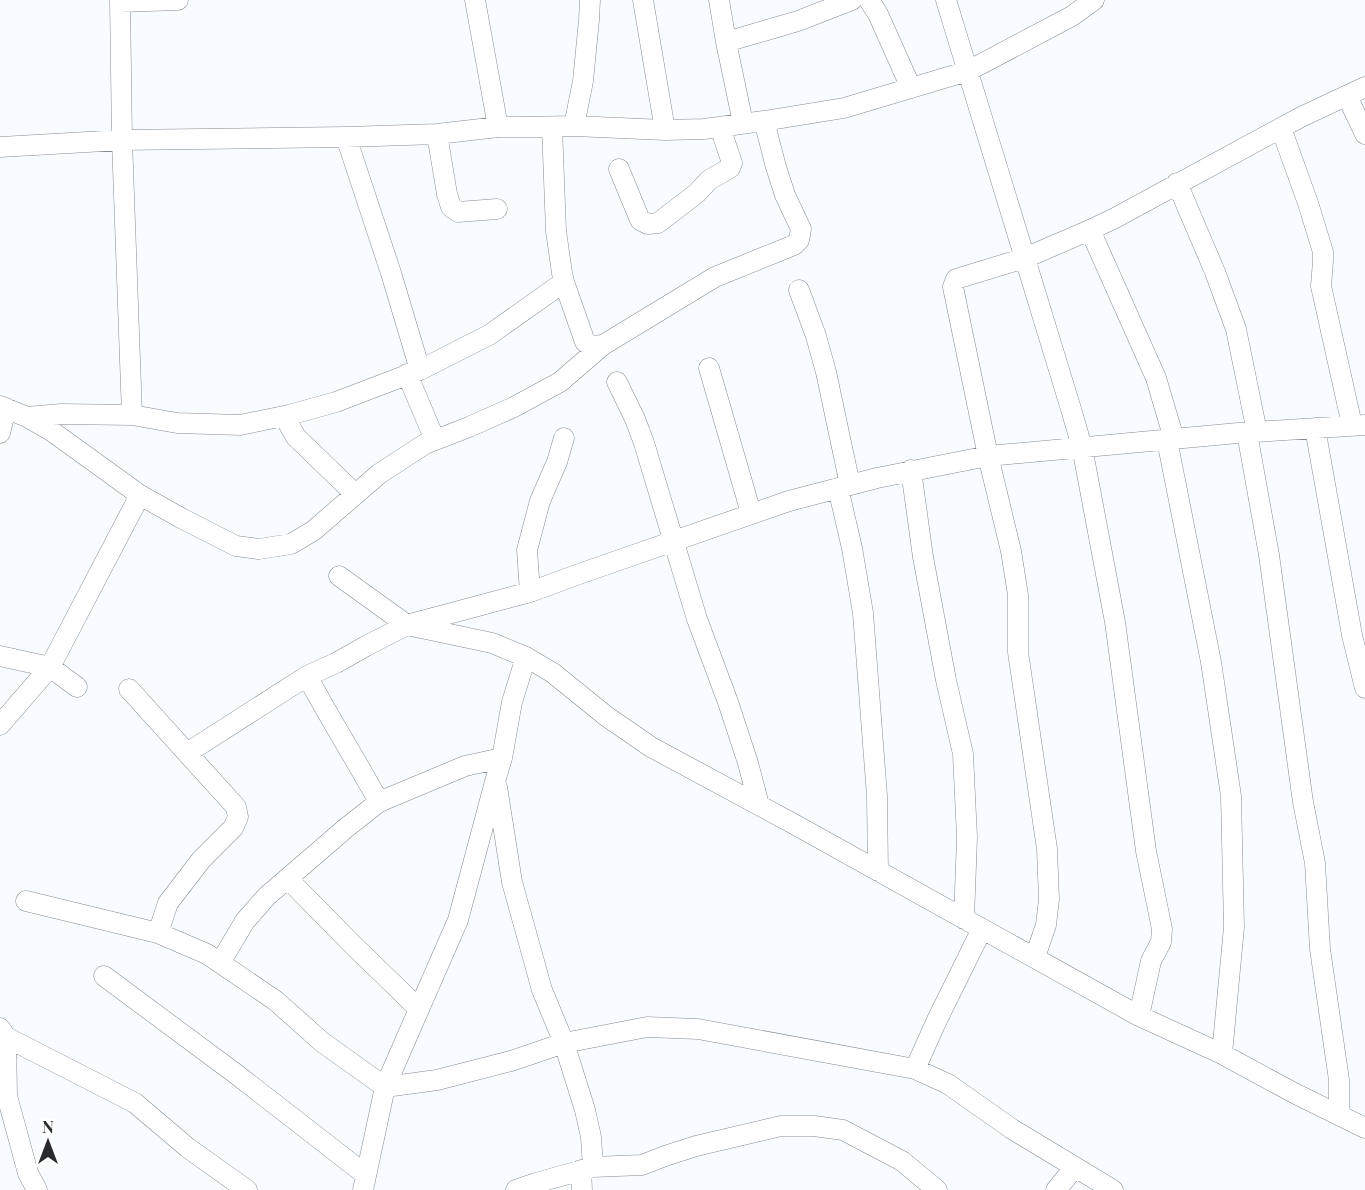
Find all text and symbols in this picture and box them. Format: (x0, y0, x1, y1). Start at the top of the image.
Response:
north arrow (18, 1112, 78, 1172)
text: N (42, 1116, 54, 1137)

